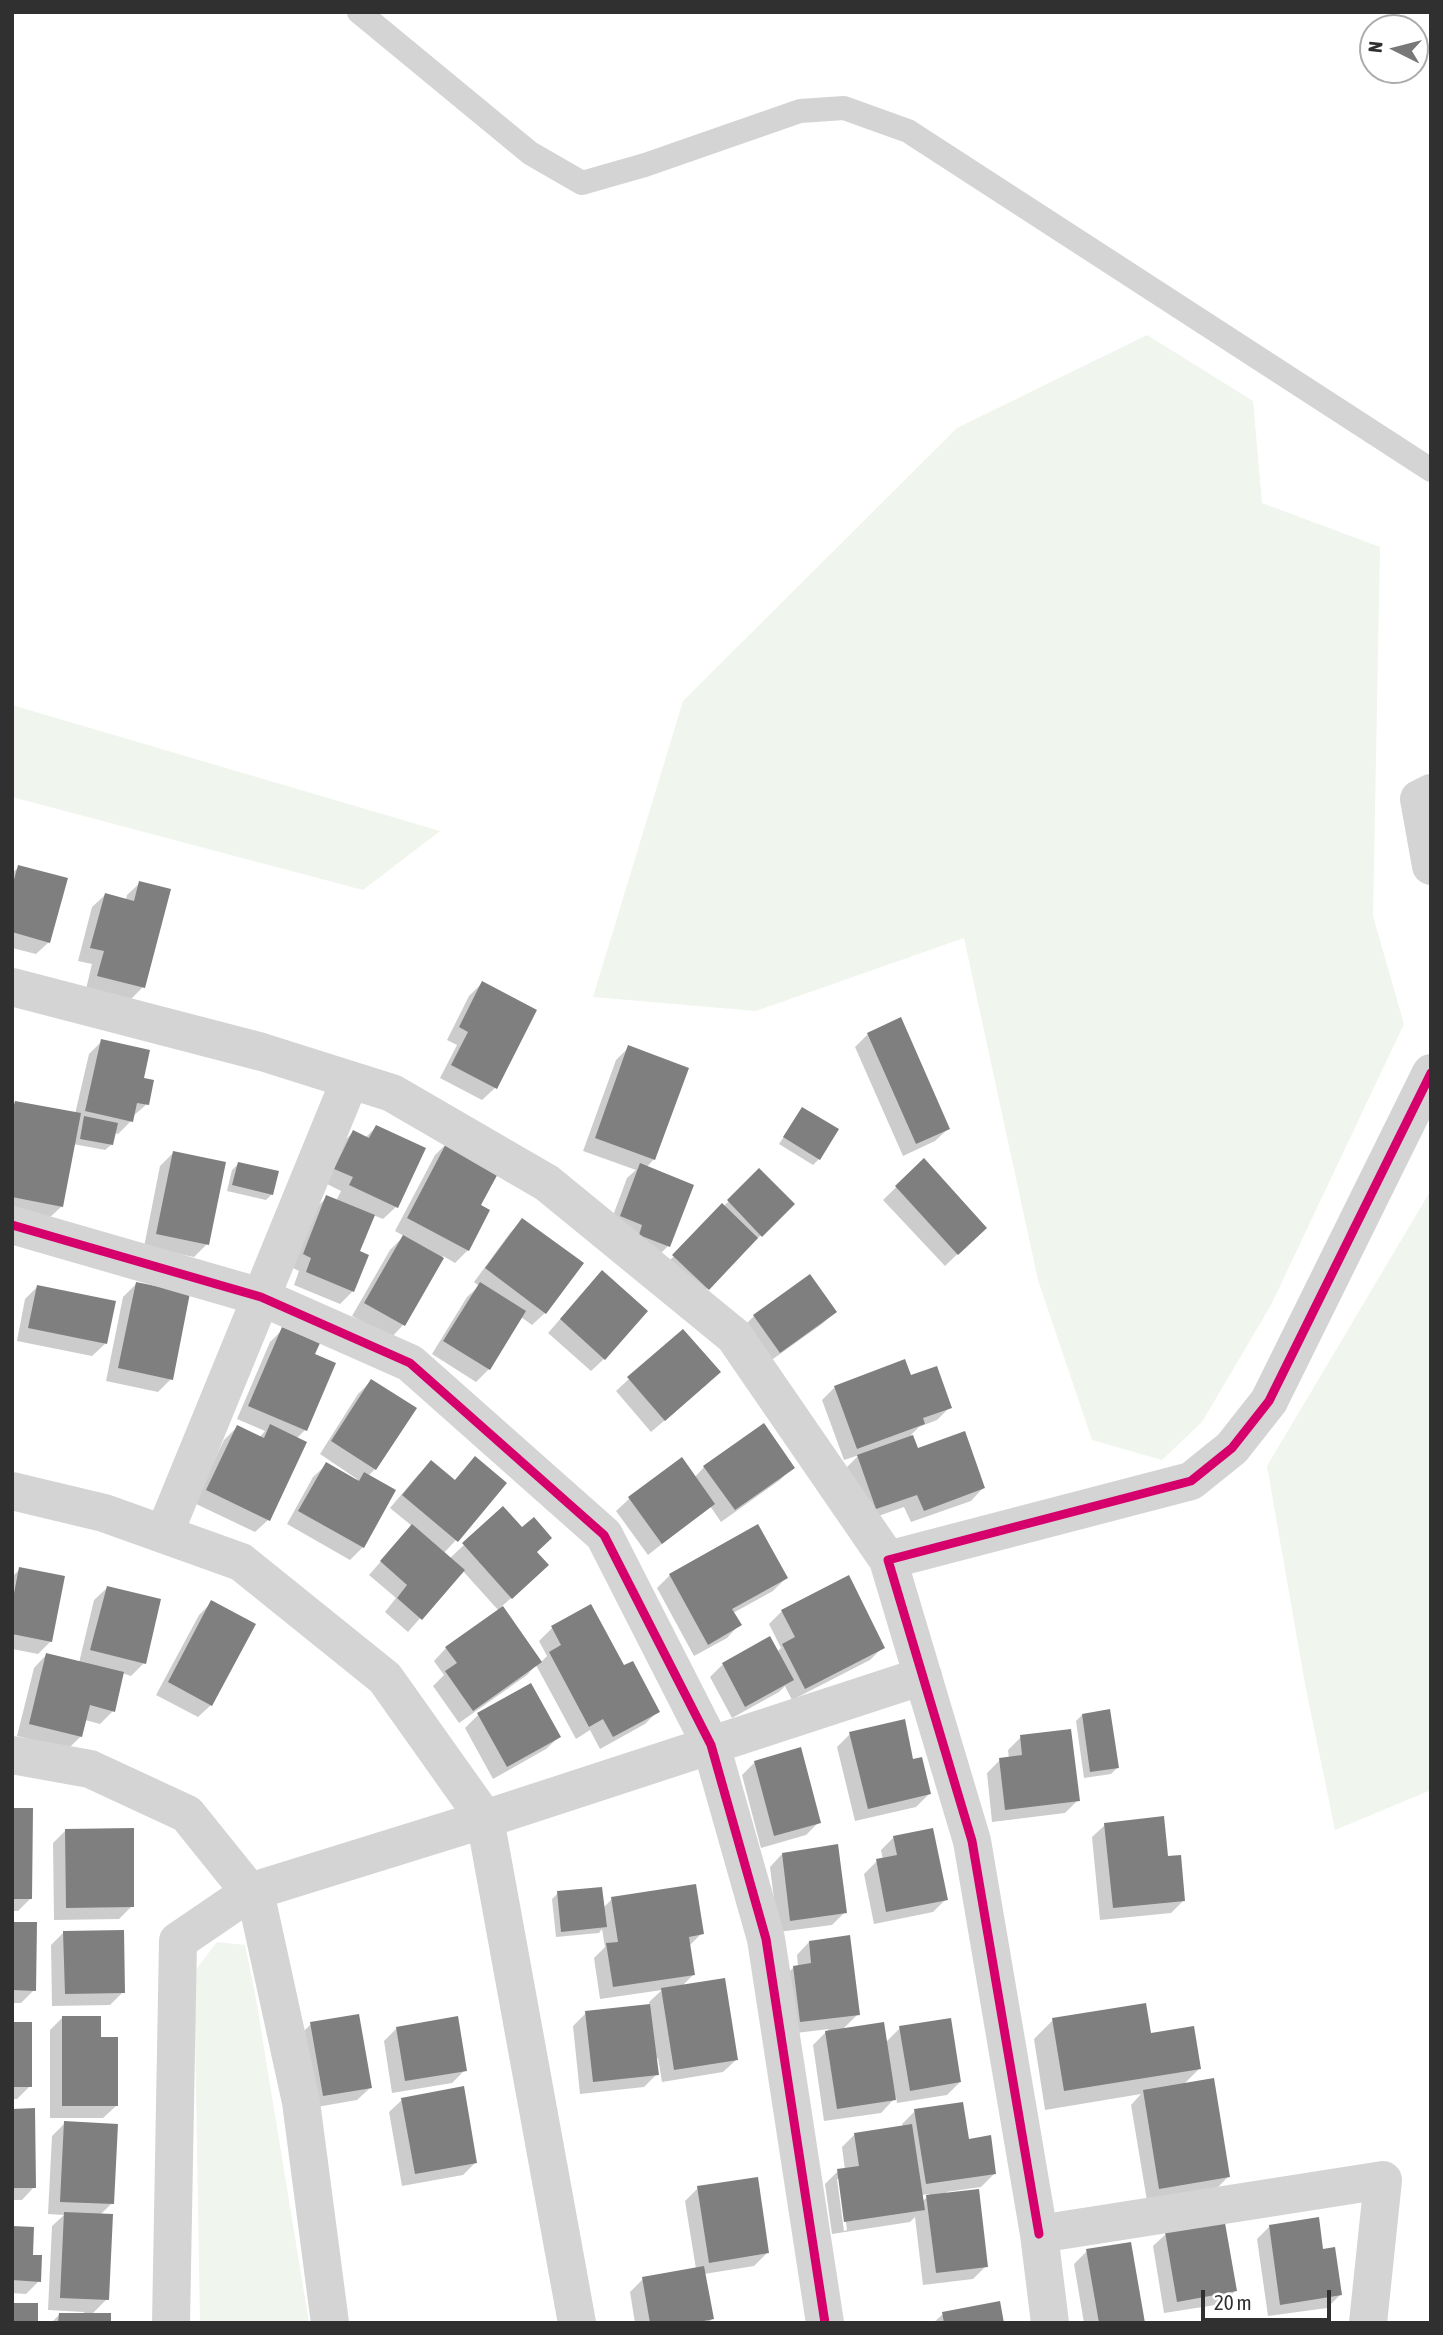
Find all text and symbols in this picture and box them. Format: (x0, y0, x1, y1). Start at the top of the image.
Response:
north arrow (1359, 14, 1429, 84)
text: N (1364, 40, 1387, 54)
scale bar (1205, 2276, 1334, 2320)
text: 20 m (1214, 2290, 1252, 2314)

